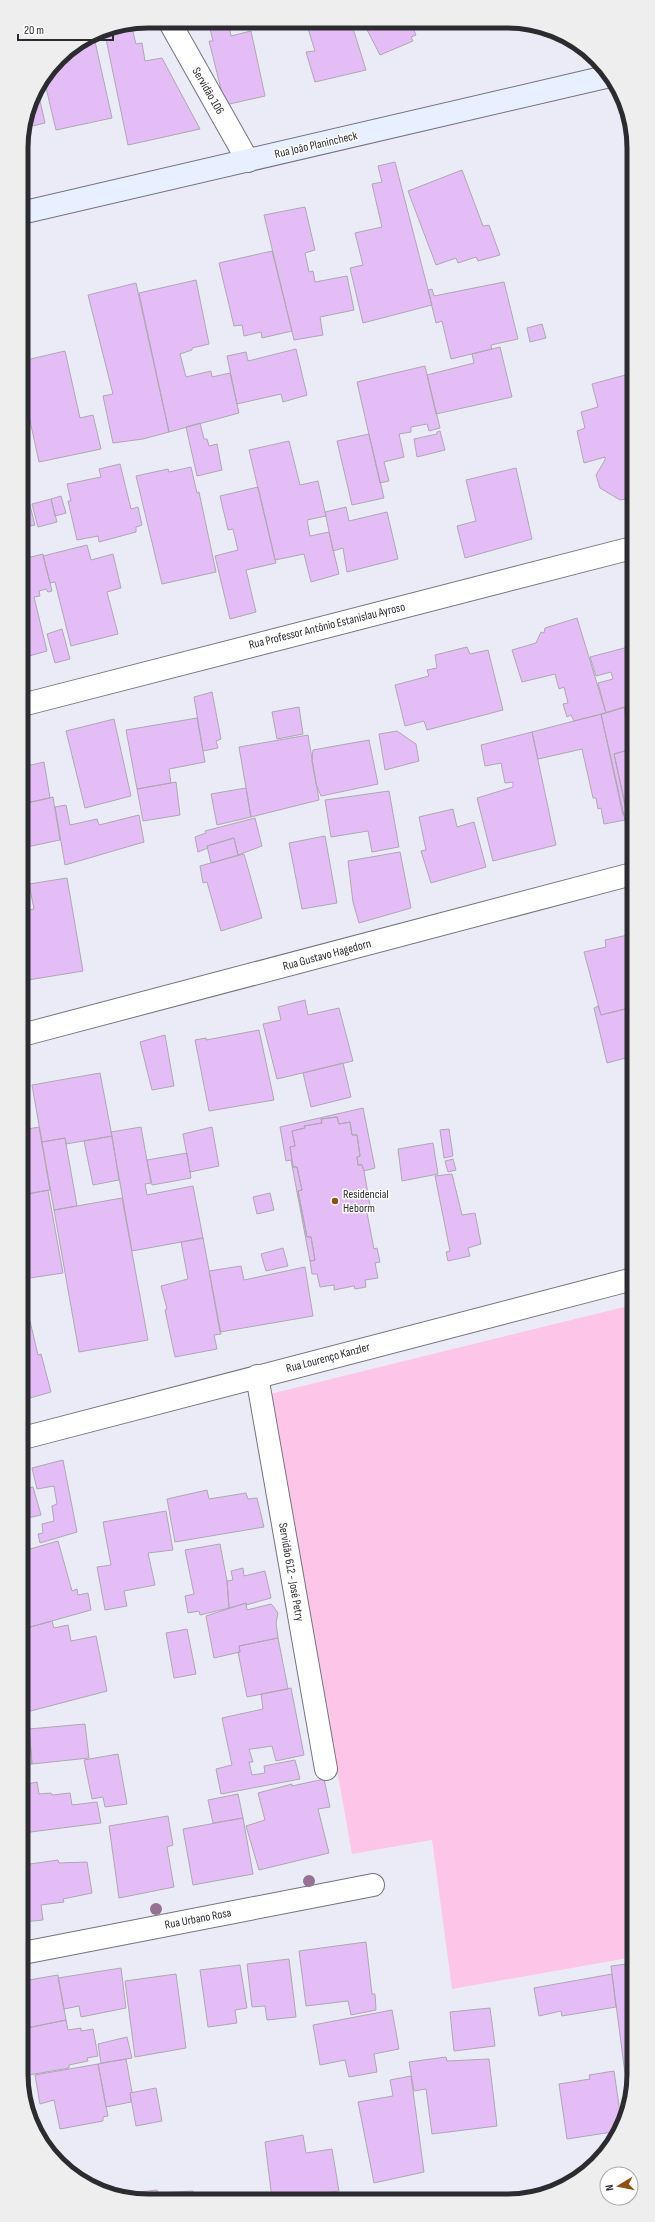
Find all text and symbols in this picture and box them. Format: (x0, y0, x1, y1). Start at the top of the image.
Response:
scale bar (18, 16, 113, 42)
text: 20 m (24, 23, 44, 38)
street label: Servidão 106 (189, 65, 227, 117)
street label: Rua João Planincheck (273, 128, 359, 162)
street label: Rua Professor Antônio Estanislau Ayroso (247, 599, 407, 653)
street label: Rua Gustavo Hagedorn (281, 936, 373, 974)
place label: Residencial Heborm (343, 1187, 389, 1216)
marker: Residencial Heborm (330, 1196, 340, 1206)
street label: Rua Lourenço Kanzler (284, 1339, 372, 1376)
street label: Servidão 612 - José Petry (275, 1522, 307, 1623)
street label: Rua Urbano Rosa (164, 1905, 233, 1933)
north arrow (599, 2166, 639, 2206)
text: N (603, 2184, 617, 2192)

